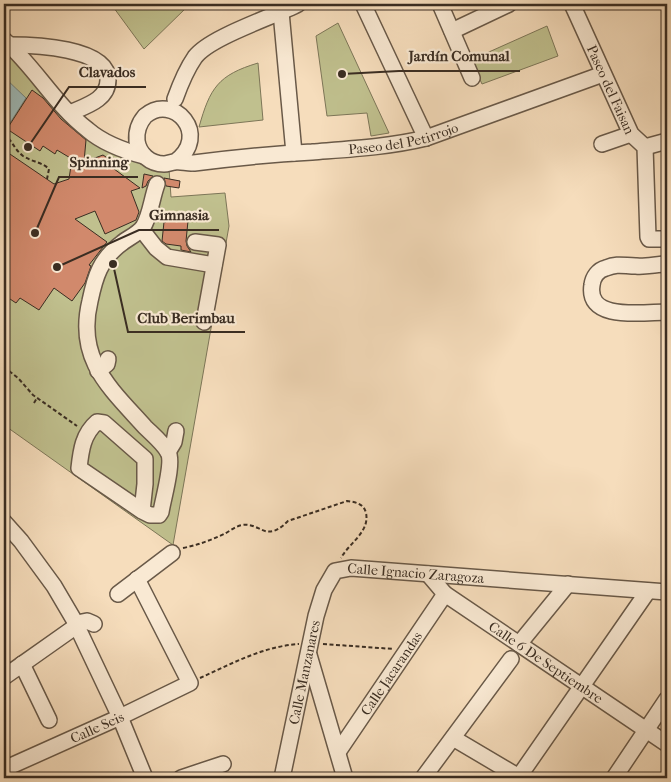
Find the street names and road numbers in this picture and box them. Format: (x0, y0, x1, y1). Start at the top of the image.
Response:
street label: Paseo del Faisan (583, 42, 638, 137)
street label: Paseo del Petirrojo (348, 119, 461, 158)
street label: Calle Ignacio Zaragoza (347, 560, 485, 587)
street label: Calle 6 De Septiembre (485, 618, 606, 707)
street label: Calle Manzanares (285, 619, 324, 726)
street label: Calle Jacarandas (357, 629, 426, 719)
street label: Calle Seis (68, 708, 127, 747)

